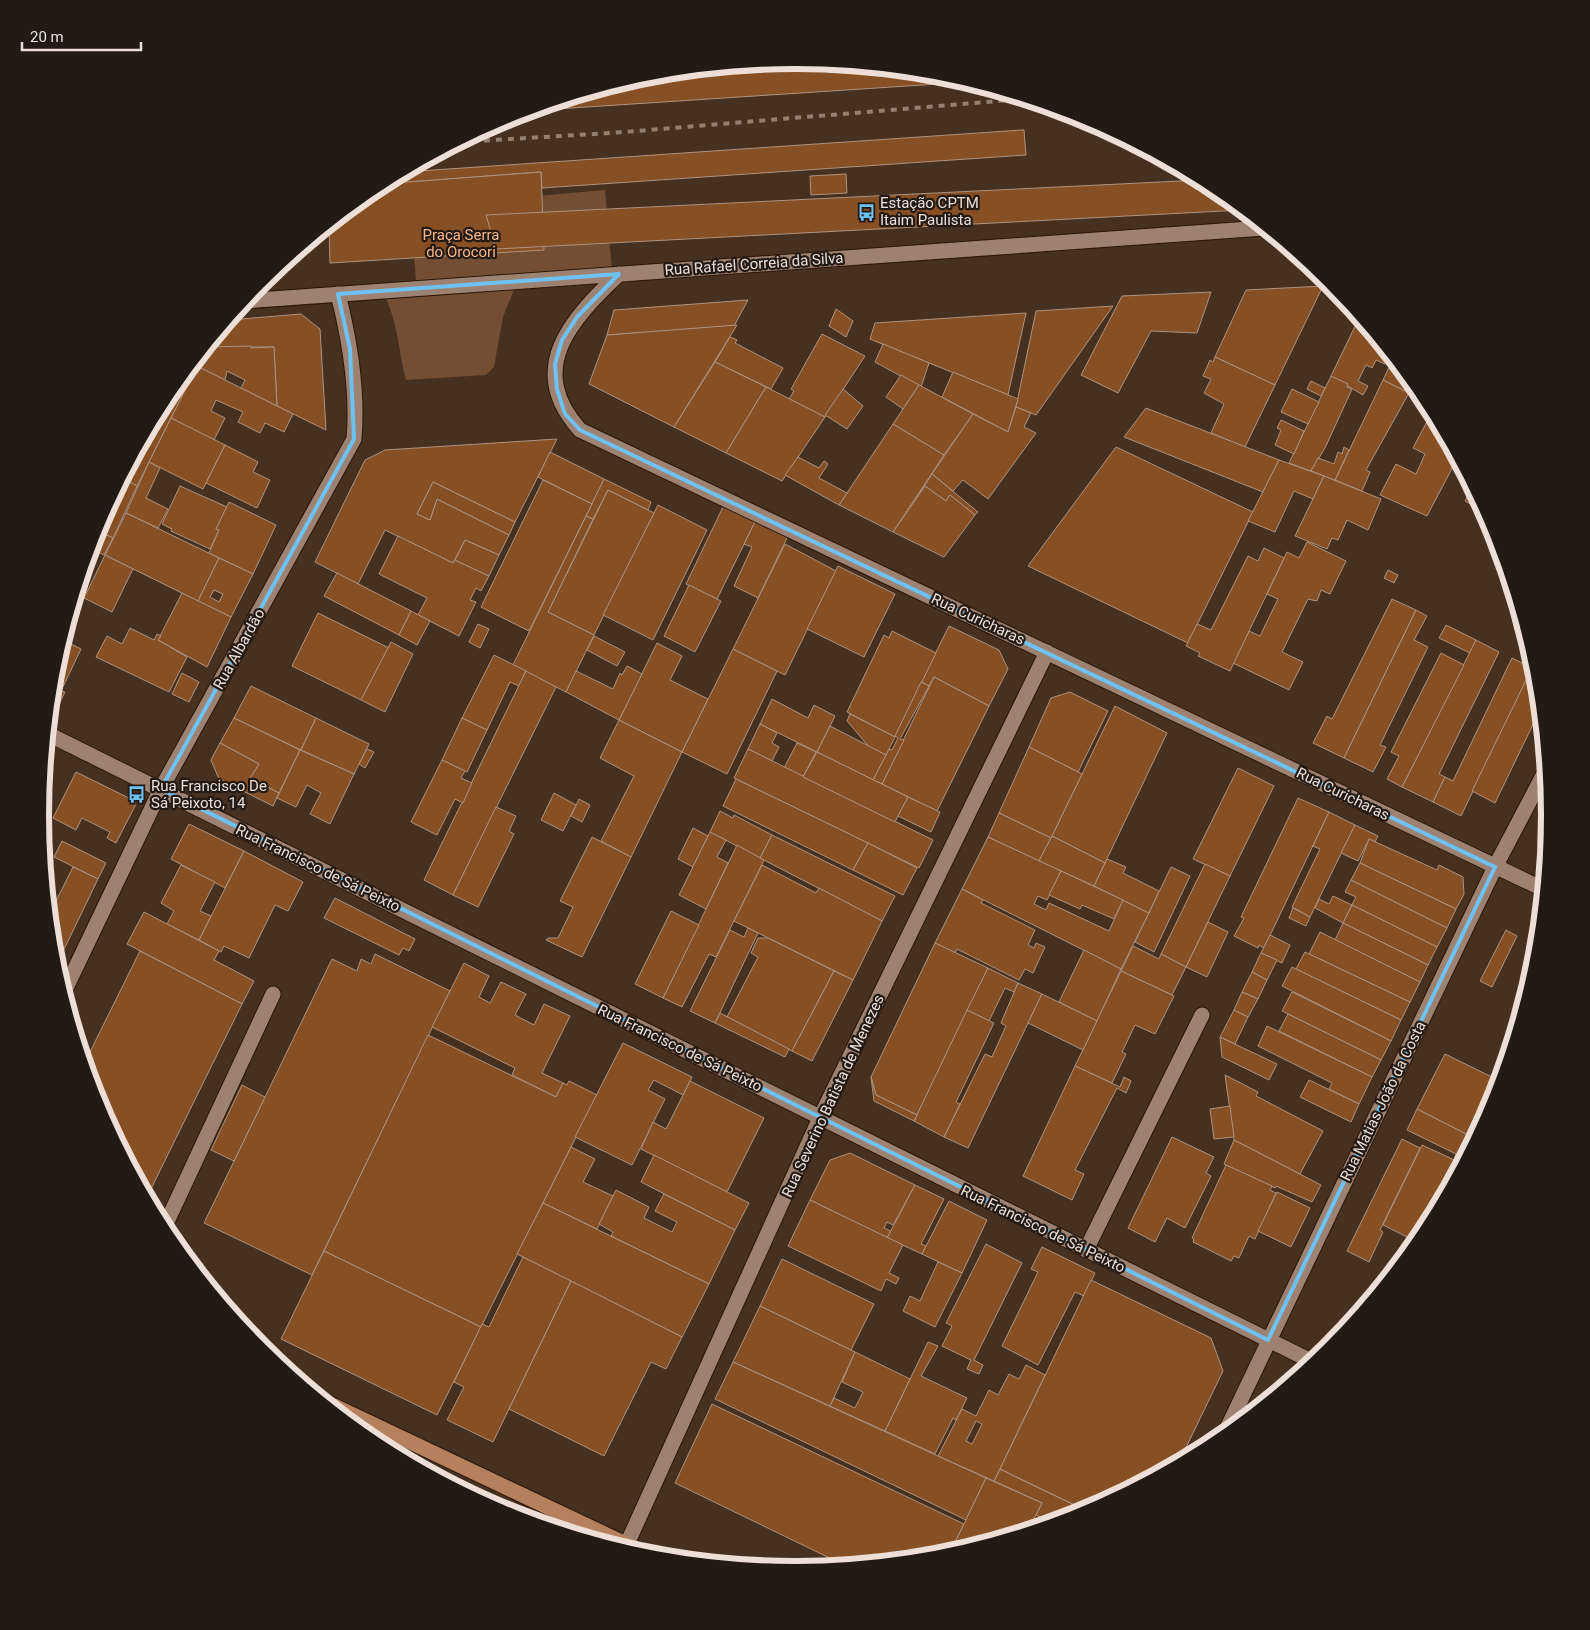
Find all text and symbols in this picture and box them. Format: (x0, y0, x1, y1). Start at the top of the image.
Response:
scale bar (22, 20, 141, 52)
text: 20 m (30, 28, 64, 46)
place label: Estação CPTM Itaim Paulista (880, 194, 979, 229)
bus stop icon: Estação CPTM Itaim Paulista (856, 202, 876, 222)
park label: Praça Serra do Orocori (422, 226, 500, 261)
street label: Rua Rafael Correia da Silva (664, 249, 844, 279)
street label: Rua Curicharas (928, 589, 1028, 649)
street label: Rua Albardão (209, 605, 269, 693)
street label: Rua Curicharas (1294, 764, 1392, 824)
place label: Rua Francisco De Sá Peixoto, 14 (151, 777, 267, 812)
bus stop icon: Rua Francisco De Sá Peixoto, 14 (127, 785, 147, 805)
street label: Rua Francisco de Sá Peixto (233, 820, 403, 916)
street label: Rua Severino Batista de Menezes (778, 992, 888, 1200)
street label: Rua Francisco de Sá Peixto (595, 1000, 765, 1096)
street label: Rua Matias João da Costa (1336, 1018, 1430, 1184)
street label: Rua Francisco de Sá Peixto (958, 1181, 1128, 1277)

